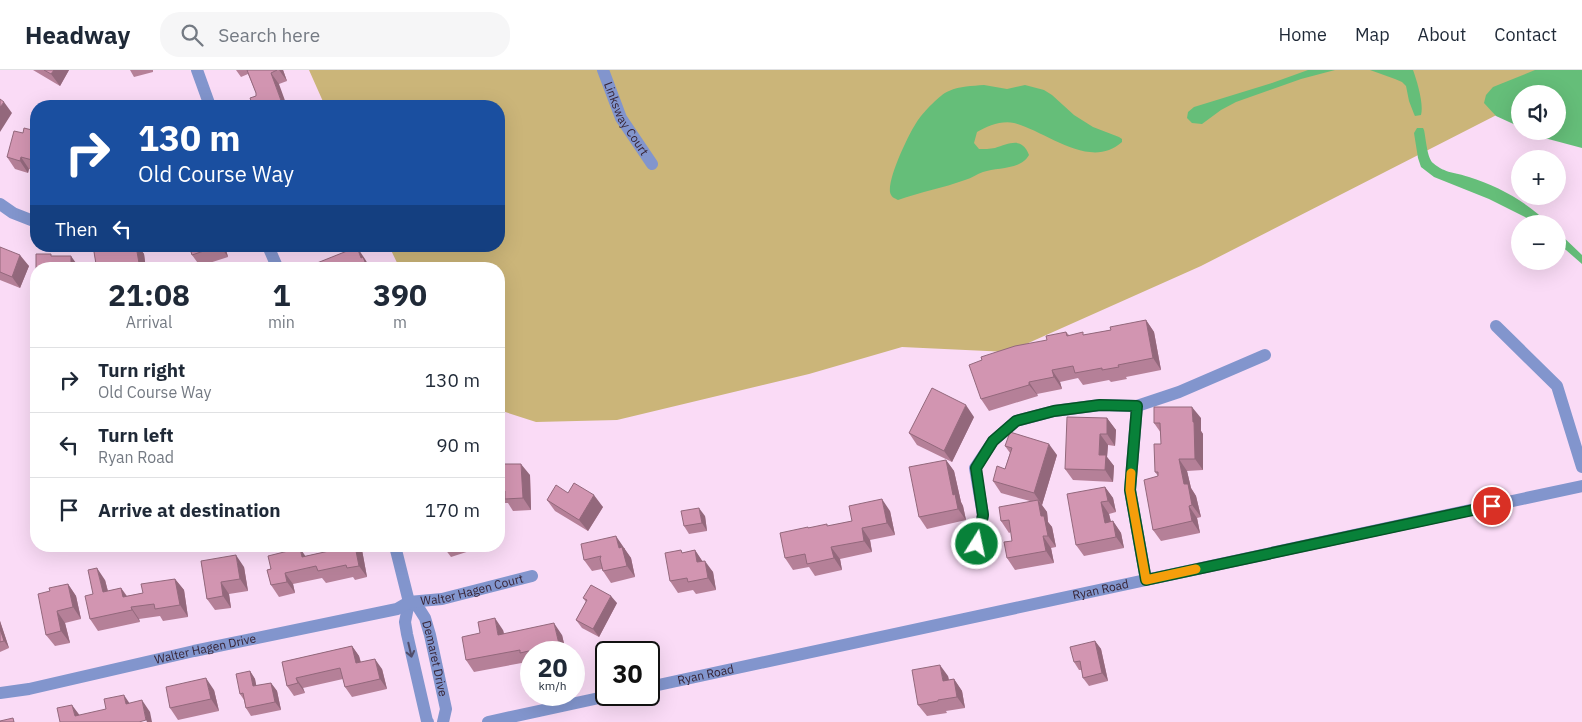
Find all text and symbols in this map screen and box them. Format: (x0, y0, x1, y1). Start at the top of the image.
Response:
search box (160, 12, 510, 57)
text: Headway (25, 19, 130, 51)
icon: search (178, 21, 206, 49)
text: Search here (218, 23, 320, 47)
text: Home (1279, 23, 1327, 46)
text: Map (1355, 23, 1390, 46)
text: About (1418, 23, 1466, 46)
text: Contact (1494, 23, 1557, 46)
street label: Linksway Court (601, 79, 652, 158)
map controls (1511, 85, 1566, 270)
button: sound (1511, 85, 1566, 140)
text: 130 m (138, 115, 241, 161)
icon: right (55, 120, 120, 185)
button: + (1511, 150, 1566, 205)
text: Old Course Way (138, 159, 294, 188)
icon: left (108, 215, 136, 243)
button: − (1511, 215, 1566, 270)
text: Then (55, 217, 98, 241)
text: 21:08 (108, 275, 190, 314)
text: 1 (272, 275, 290, 314)
text: 390 (373, 275, 427, 314)
text: Arrival (126, 312, 172, 332)
text: min (268, 312, 295, 332)
text: m (393, 312, 407, 332)
text: Turn right (98, 358, 185, 382)
icon: right (55, 366, 83, 394)
text: 130 m (425, 368, 480, 392)
text: Old Course Way (98, 382, 212, 402)
text: Turn left (98, 423, 174, 447)
icon: left (55, 431, 83, 459)
text: 90 m (436, 433, 480, 457)
text: Ryan Road (98, 447, 174, 467)
pin (1471, 485, 1513, 527)
icon: arrive (1478, 492, 1506, 520)
icon: arrive (55, 496, 83, 524)
text: Arrive at destination (98, 498, 281, 522)
text: 170 m (425, 498, 480, 522)
position arrow (950, 517, 1002, 569)
street label: Walter Hagen Court (420, 571, 525, 608)
street label: Ryan Road (1071, 576, 1130, 603)
street label: Demaret Drive (419, 619, 451, 698)
street label: Walter Hagen Drive (153, 630, 258, 667)
speed limit sign: 30 (595, 641, 660, 706)
one-way arrow (406, 642, 415, 658)
text: 20 (537, 651, 568, 684)
street label: Ryan Road (676, 661, 735, 688)
text: km/h (538, 678, 567, 693)

